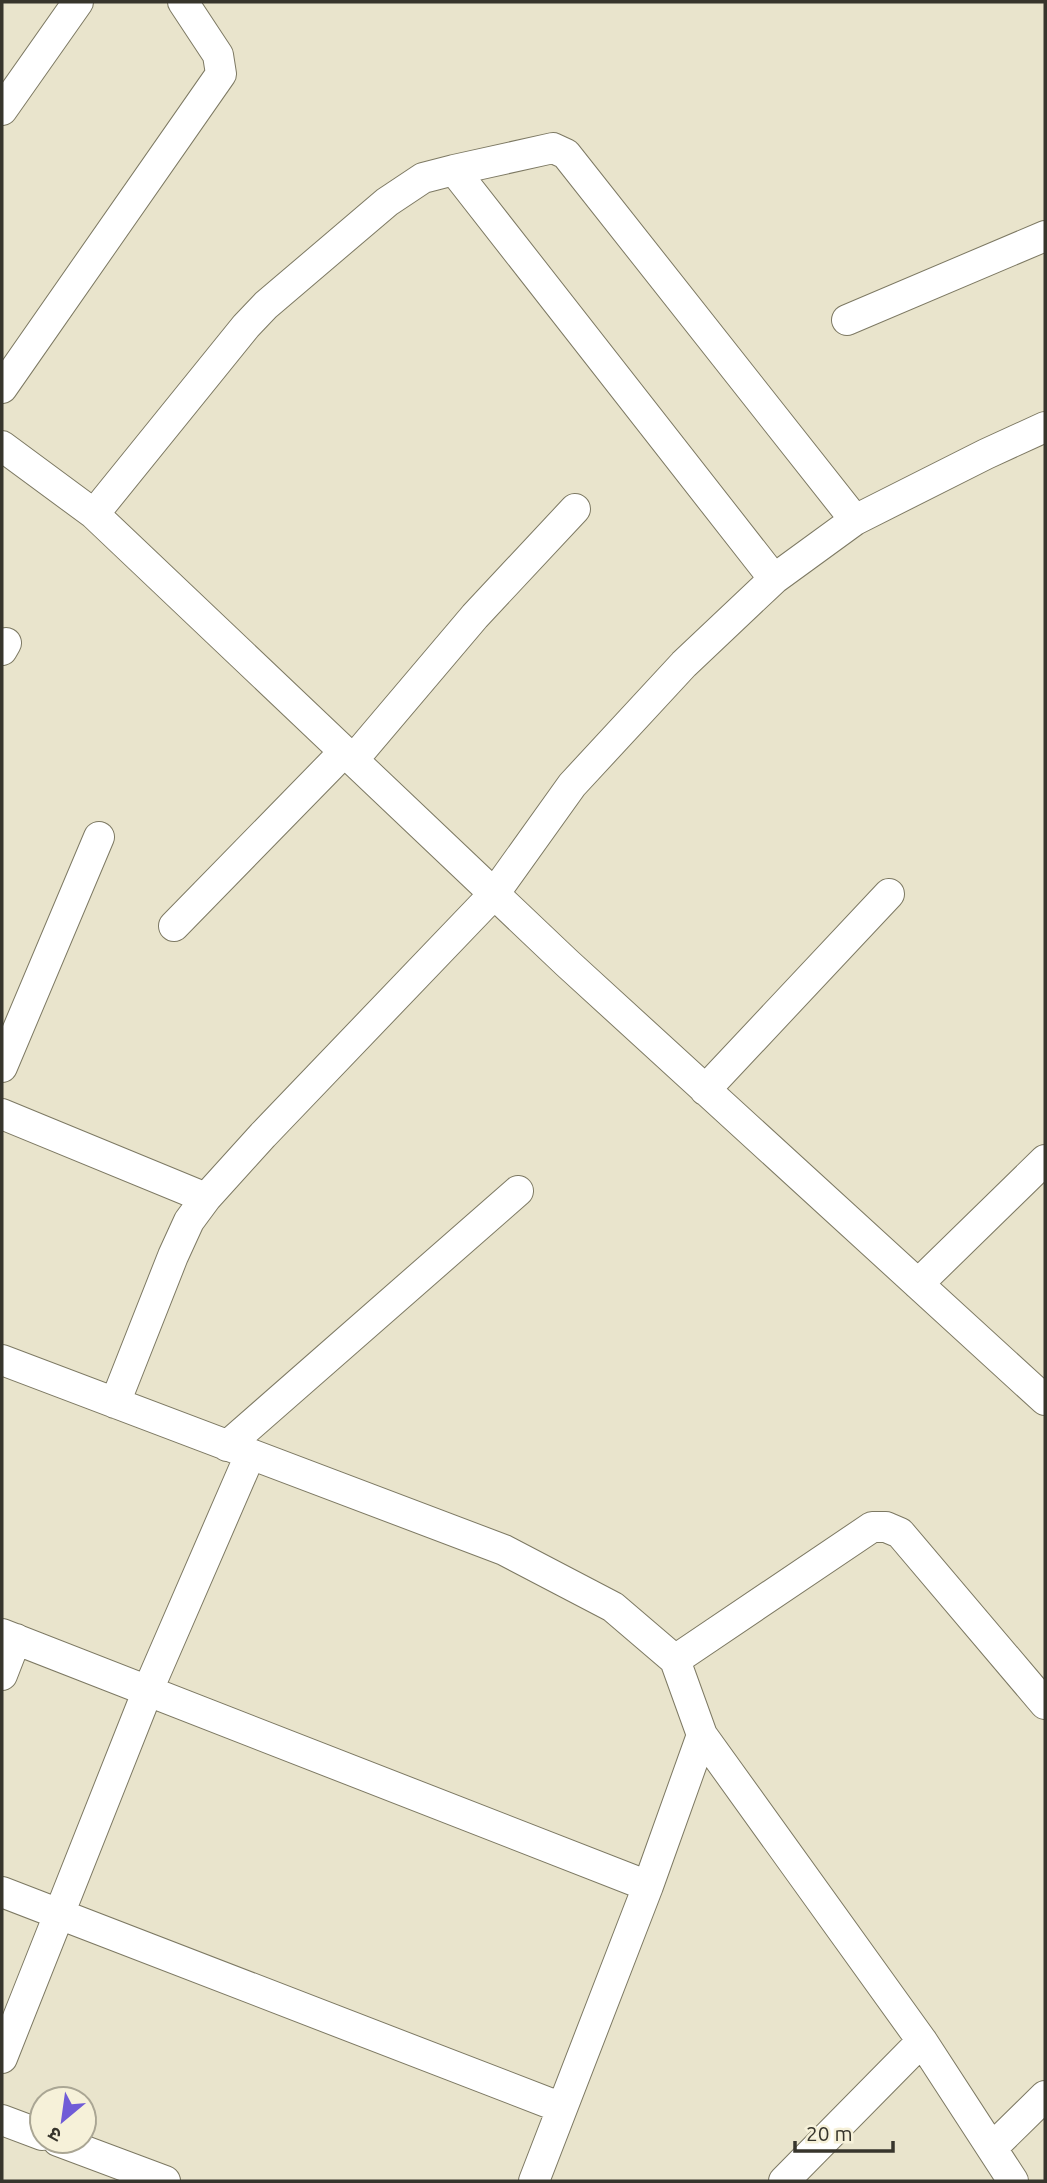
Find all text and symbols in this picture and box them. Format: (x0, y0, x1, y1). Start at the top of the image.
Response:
north arrow (28, 2085, 98, 2155)
scale bar (795, 2110, 893, 2154)
text: 20 m (806, 2121, 853, 2145)
text: उ (44, 2122, 65, 2147)

